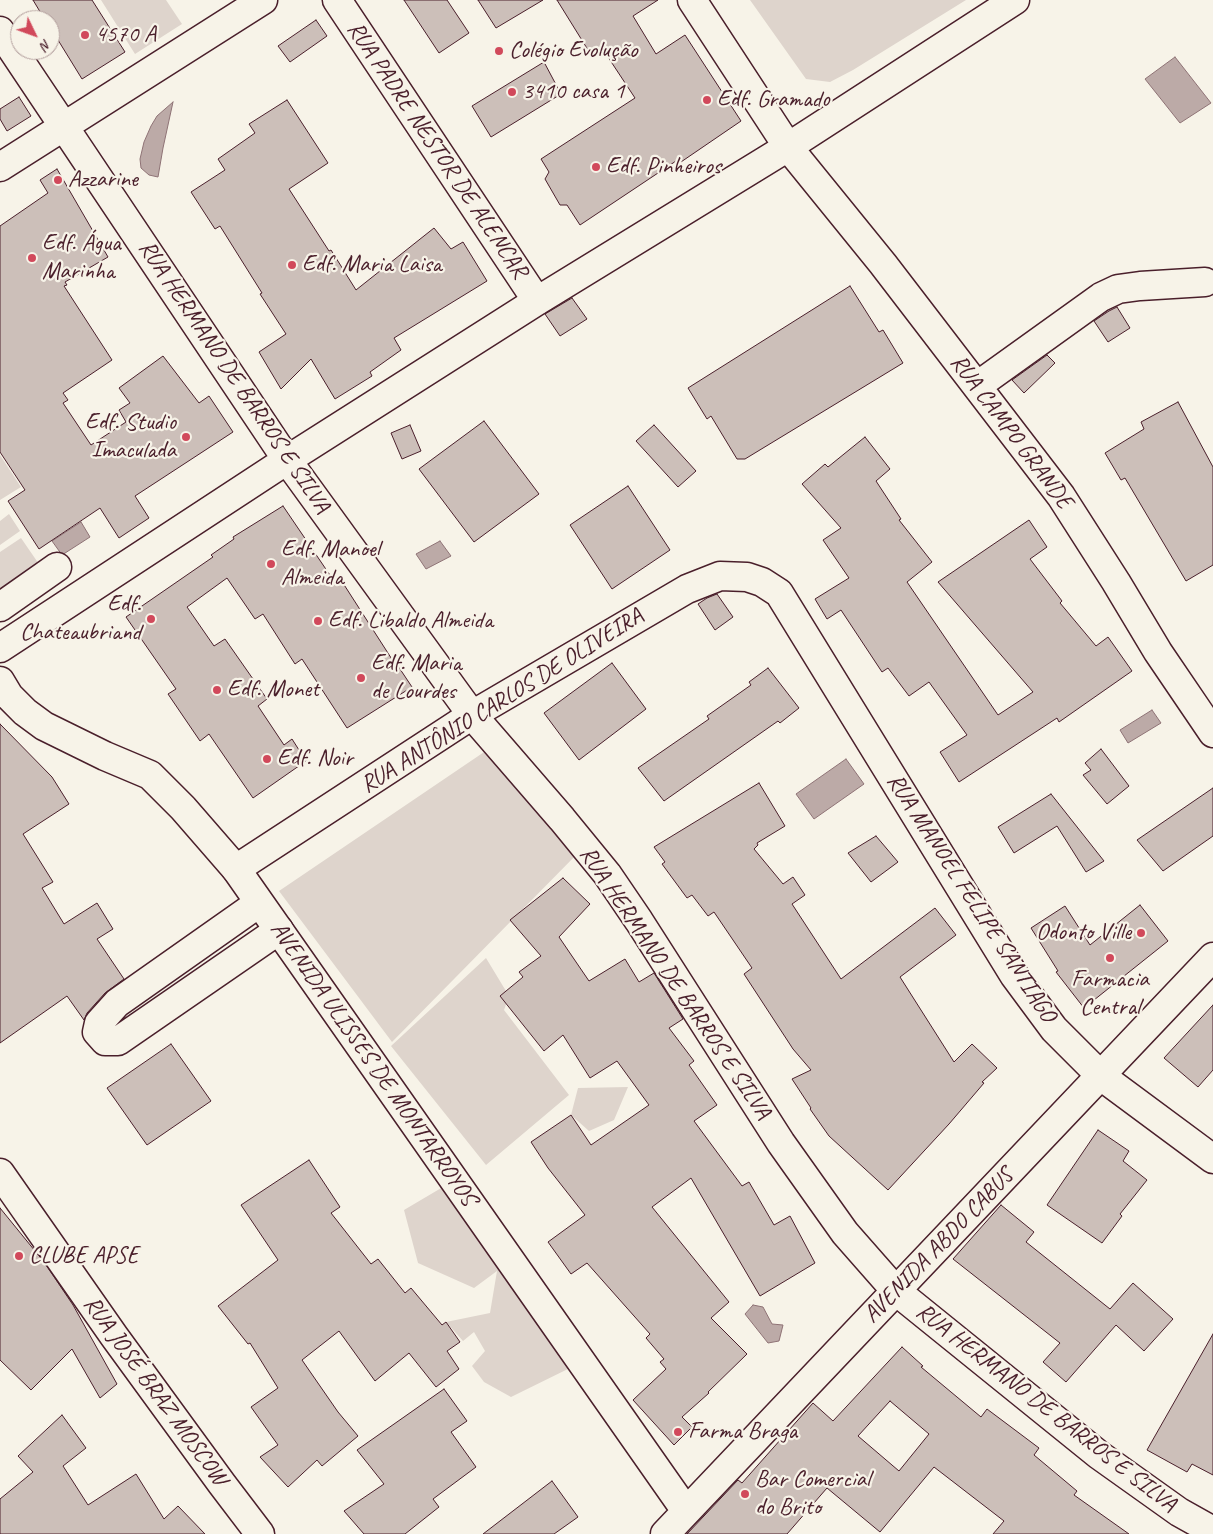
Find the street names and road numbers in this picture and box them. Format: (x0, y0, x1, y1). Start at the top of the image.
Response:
street label: RUA PADRE NESTOR DE ALENCAR (340, 16, 534, 284)
street label: RUA HERMANO DE BARROS E SILVA (132, 235, 336, 519)
street label: RUA CAMPO GRANDE (943, 349, 1079, 515)
street label: RUA ANTÔNIO CARLOS DE OLIVEIRA (355, 602, 649, 800)
street label: RUA MANOEL FELIPE SANTIAGO (880, 768, 1062, 1028)
street label: RUA HERMANO DE BARROS E SILVA (573, 841, 777, 1125)
street label: AVENIDA ULISSES DE MONTARROYOS (264, 916, 482, 1212)
street label: AVENIDA ABDO CABUS (858, 1163, 1020, 1329)
street label: RUA JOSÉ BRAZ MOSCOW (77, 1291, 233, 1491)
street label: RUA HERMANO DE BARROS E SILVA (910, 1297, 1182, 1519)

